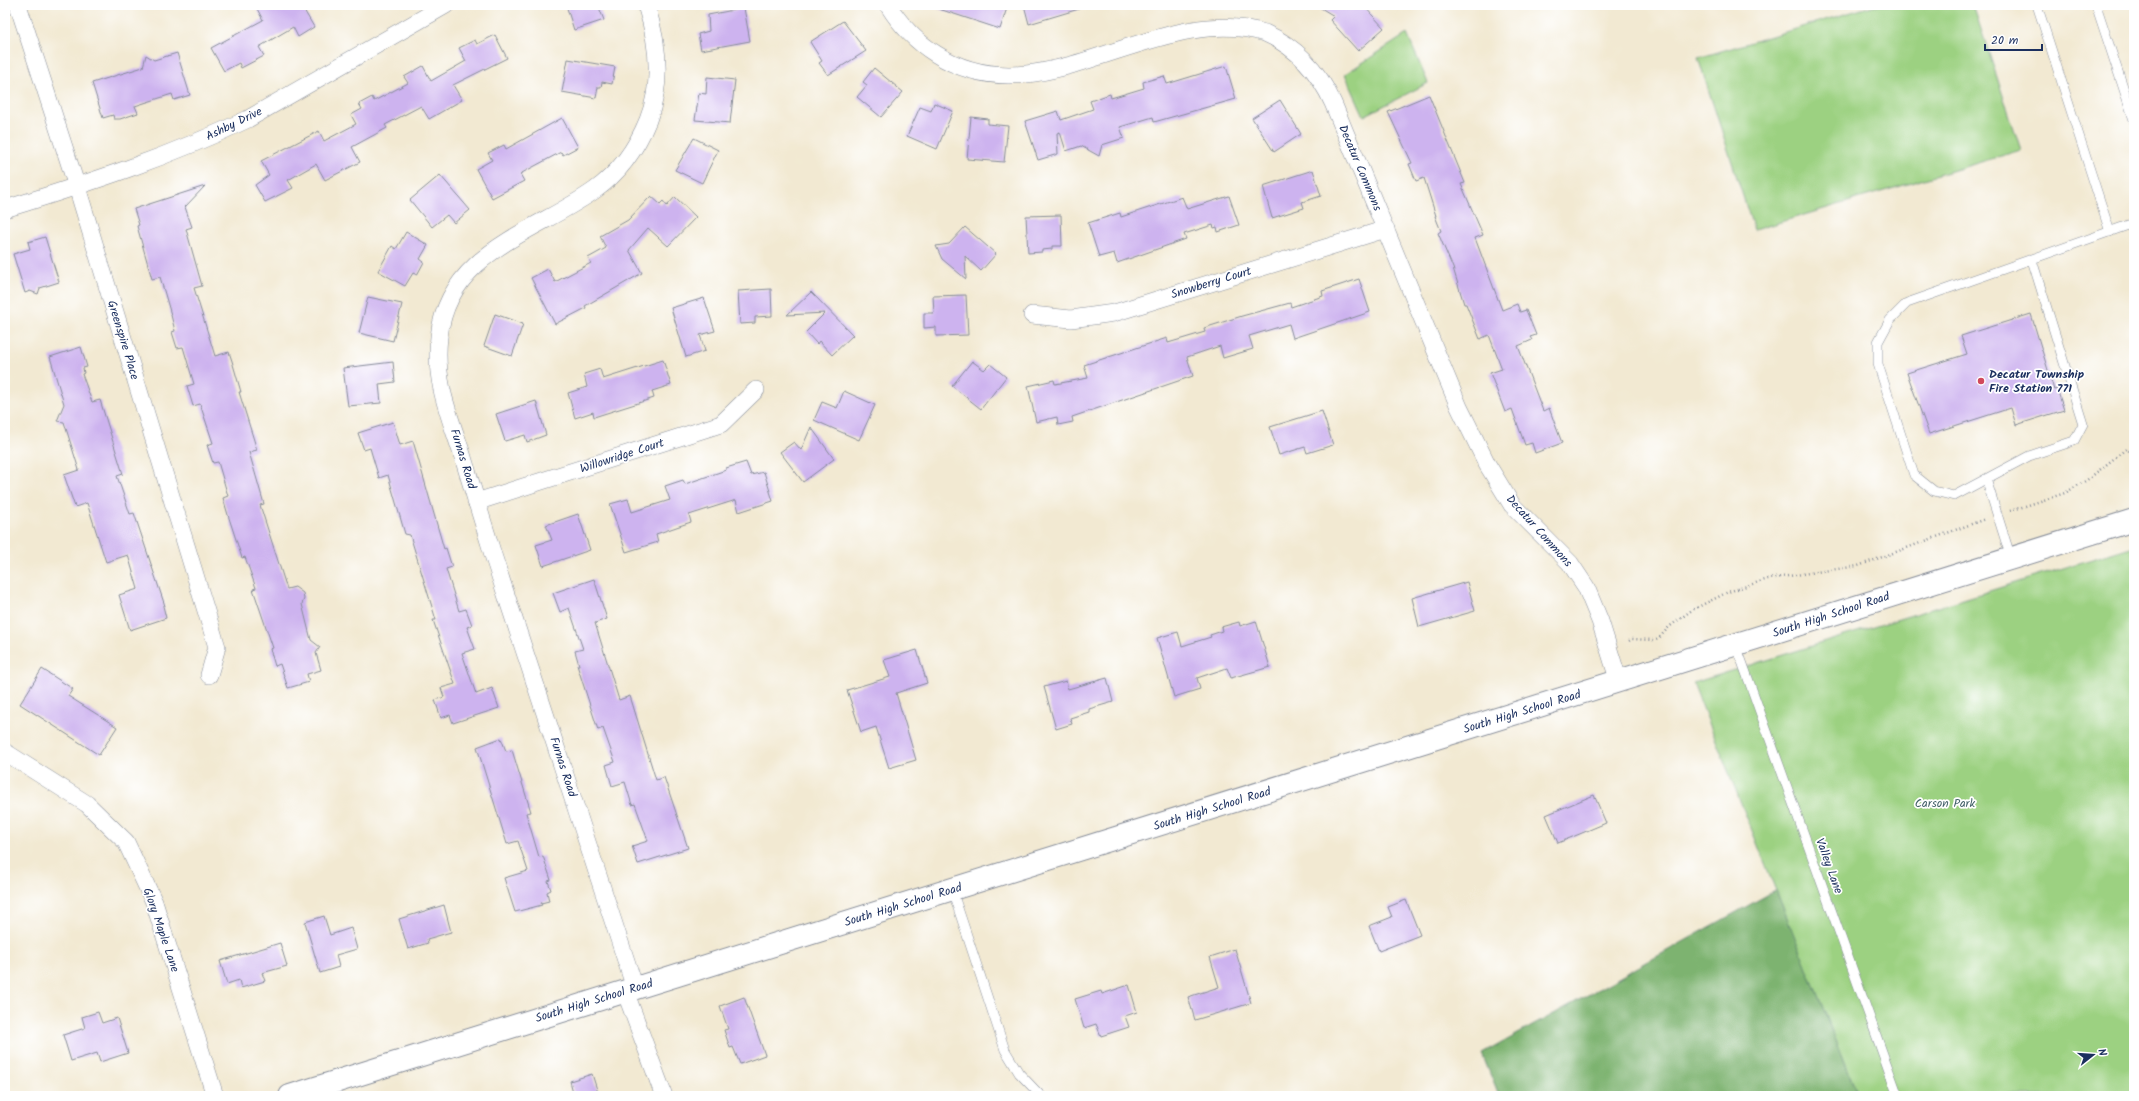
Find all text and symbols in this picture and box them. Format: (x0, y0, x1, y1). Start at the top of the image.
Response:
scale bar (1985, 26, 2042, 52)
text: 20 m (1991, 31, 2019, 50)
street label: Ashby Drive (203, 102, 266, 146)
street label: Decatur Commons (1333, 122, 1387, 214)
street label: Snowberry Court (1168, 262, 1254, 304)
street label: Greenspire Place (102, 298, 144, 383)
place label: Decatur Township Fire Station 771 (1989, 365, 2085, 398)
marker: Decatur Township Fire Station 771 (1976, 376, 1986, 386)
street label: Furnas Road (445, 427, 481, 492)
street label: Willowridge Court (578, 433, 667, 479)
street label: Decatur Commons (1501, 490, 1577, 572)
street label: South High School Road (1770, 587, 1893, 643)
street label: South High School Road (1461, 685, 1584, 739)
street label: Furnas Road (544, 735, 582, 800)
street label: South High School Road (1151, 782, 1274, 836)
park label: Carson Park (1915, 794, 1976, 813)
street label: Valley Lane (1810, 836, 1848, 897)
street label: South High School Road (842, 878, 965, 932)
street label: Glory Maple Lane (138, 885, 185, 975)
street label: South High School Road (533, 974, 656, 1028)
north arrow (2073, 1035, 2113, 1075)
text: N (2092, 1046, 2111, 1058)

